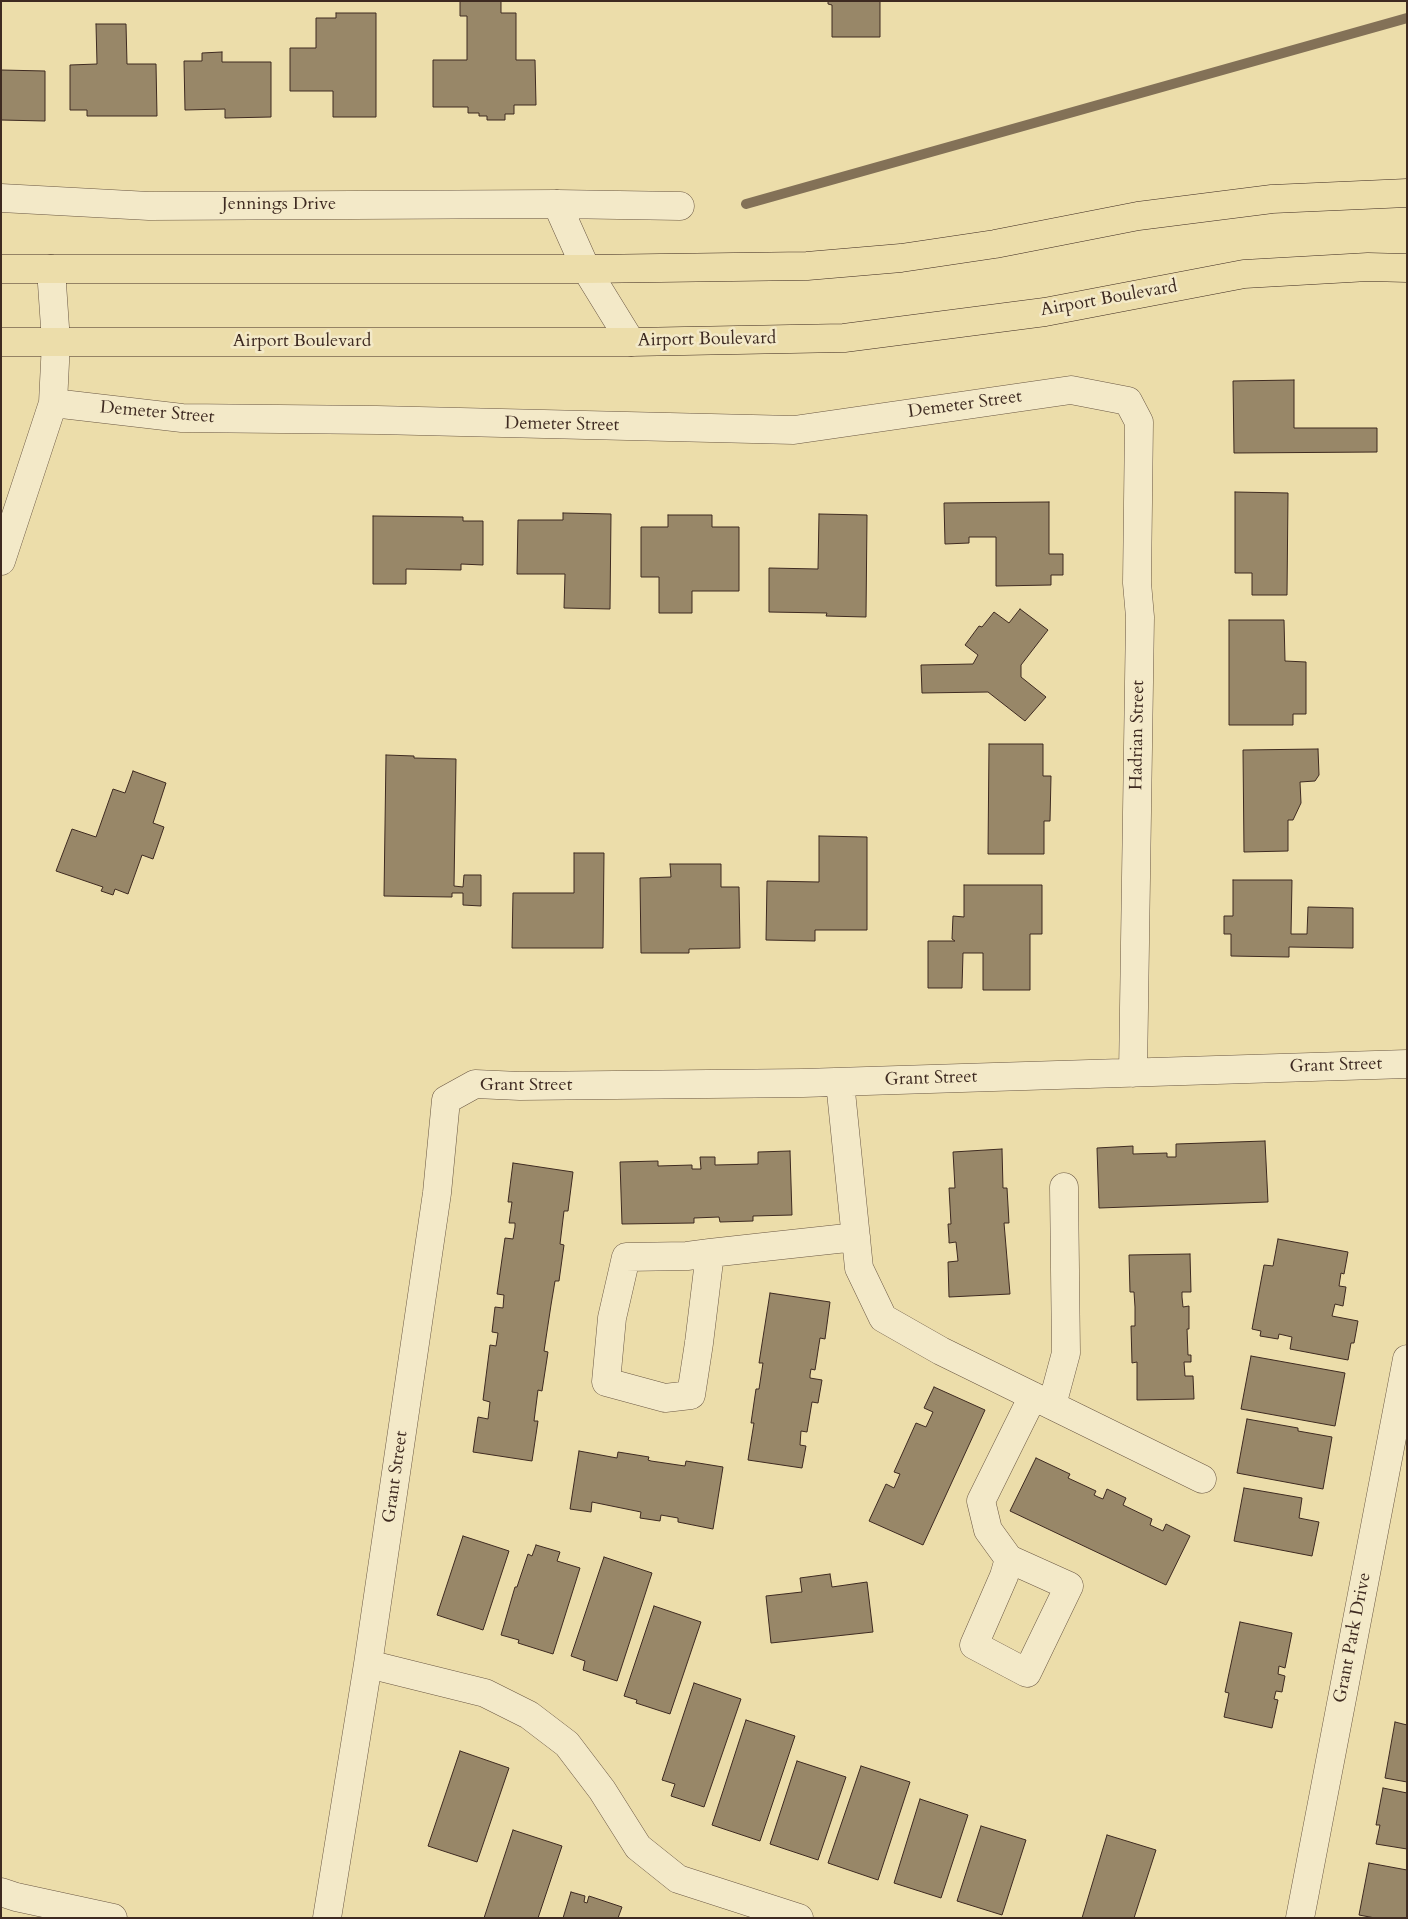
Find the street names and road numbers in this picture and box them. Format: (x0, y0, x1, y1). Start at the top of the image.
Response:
street label: Jennings Drive (222, 194, 336, 216)
street label: Airport Boulevard (1039, 276, 1179, 322)
street label: Airport Boulevard (638, 328, 776, 352)
street label: Airport Boulevard (233, 331, 371, 353)
street label: Demeter Street (907, 386, 1023, 424)
street label: Demeter Street (99, 397, 215, 429)
street label: Demeter Street (504, 413, 620, 437)
street label: Hadrian Street (1126, 680, 1150, 790)
street label: Grant Street (1289, 1054, 1383, 1078)
street label: Grant Street (884, 1067, 978, 1091)
street label: Grant Street (480, 1075, 572, 1097)
street label: Grant Street (379, 1430, 413, 1524)
street label: Grant Park Drive (1330, 1571, 1376, 1705)

